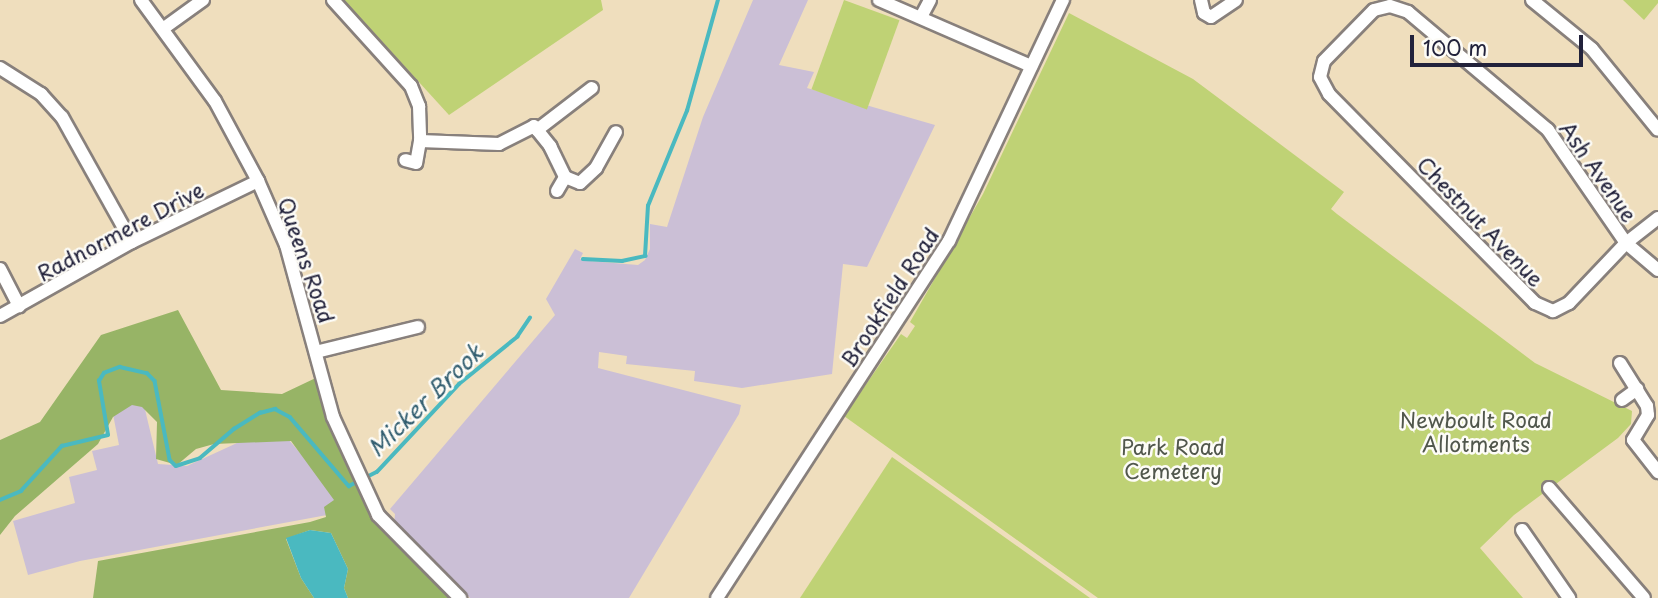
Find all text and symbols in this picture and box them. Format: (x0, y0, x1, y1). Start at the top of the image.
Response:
scale bar (1413, 21, 1586, 65)
text: 100 m (1423, 31, 1487, 63)
street label: Ash Avenue (1555, 116, 1643, 226)
street label: Chestnut Avenue (1414, 152, 1548, 290)
street label: Radnormere Drive (32, 176, 208, 286)
street label: Queens Road (274, 194, 340, 326)
street label: Brookfield Road (835, 223, 943, 371)
water label: Micker Brook (361, 338, 489, 462)
park label: Newboult Road Allotments (1400, 406, 1552, 456)
park label: Park Road Cemetery (1121, 433, 1225, 483)

